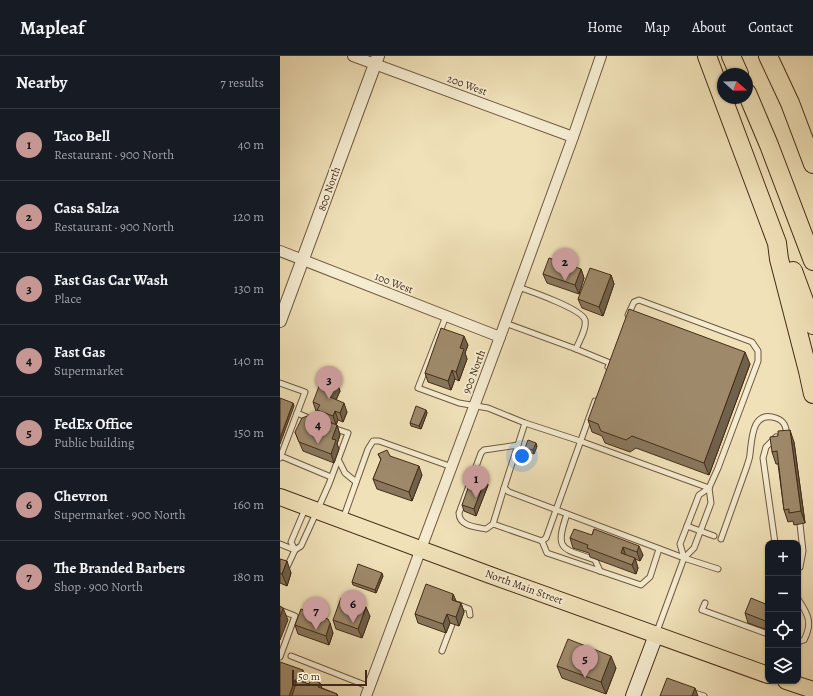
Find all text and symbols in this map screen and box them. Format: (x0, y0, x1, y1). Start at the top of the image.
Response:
text: Mapleaf (20, 15, 85, 41)
text: Home (587, 18, 622, 37)
text: Map (644, 18, 670, 37)
text: About (692, 18, 726, 37)
text: Contact (748, 18, 793, 37)
north arrow (717, 68, 753, 104)
text: Nearby (16, 71, 67, 94)
street label: 200 West (445, 71, 489, 99)
text: 7 results (220, 74, 264, 91)
text: Taco Bell (54, 126, 110, 146)
text: 1 (27, 136, 31, 153)
text: 40 m (238, 136, 264, 153)
text: Restaurant · 900 North (54, 146, 174, 163)
street label: 800 North (314, 165, 344, 213)
text: Casa Salza (54, 198, 120, 218)
text: 2 (26, 208, 32, 225)
text: 120 m (233, 208, 264, 225)
text: Restaurant · 900 North (54, 218, 174, 235)
pin: 2 (552, 248, 578, 281)
street label: 100 West (373, 269, 416, 297)
text: Fast Gas Car Wash (54, 270, 168, 290)
text: 3 (26, 280, 32, 297)
text: 130 m (234, 280, 264, 297)
text: Place (54, 290, 82, 307)
text: Fast Gas (54, 342, 105, 362)
street label: 900 North (459, 348, 489, 396)
text: 4 (26, 352, 32, 369)
text: 140 m (233, 352, 264, 369)
text: Supermarket (54, 362, 124, 379)
pin: 3 (316, 366, 342, 399)
pin: 4 (305, 411, 331, 444)
text: FedEx Office (54, 414, 133, 434)
text: 5 (26, 424, 32, 441)
text: 150 m (234, 424, 264, 441)
text: Public building (54, 434, 134, 451)
your location (512, 446, 532, 466)
pin: 1 (463, 465, 489, 498)
text: Chevron (54, 486, 108, 506)
text: 6 (26, 496, 32, 513)
text: 160 m (233, 496, 264, 513)
text: Supermarket · 900 North (54, 506, 186, 523)
map controls (765, 540, 801, 684)
button: + (765, 540, 801, 576)
text: The Branded Barbers (54, 558, 185, 578)
street label: North Main Street (483, 566, 565, 608)
text: 7 (26, 568, 32, 585)
text: 180 m (233, 568, 264, 585)
button: − (765, 576, 801, 612)
text: Shop · 900 North (54, 578, 143, 595)
pin: 6 (340, 590, 366, 623)
pin: 7 (303, 597, 329, 630)
button: locate (765, 612, 801, 648)
pin: 5 (572, 645, 598, 678)
button: layers (765, 648, 801, 684)
scale bar (292, 668, 367, 687)
text: 50 m (298, 669, 320, 684)

